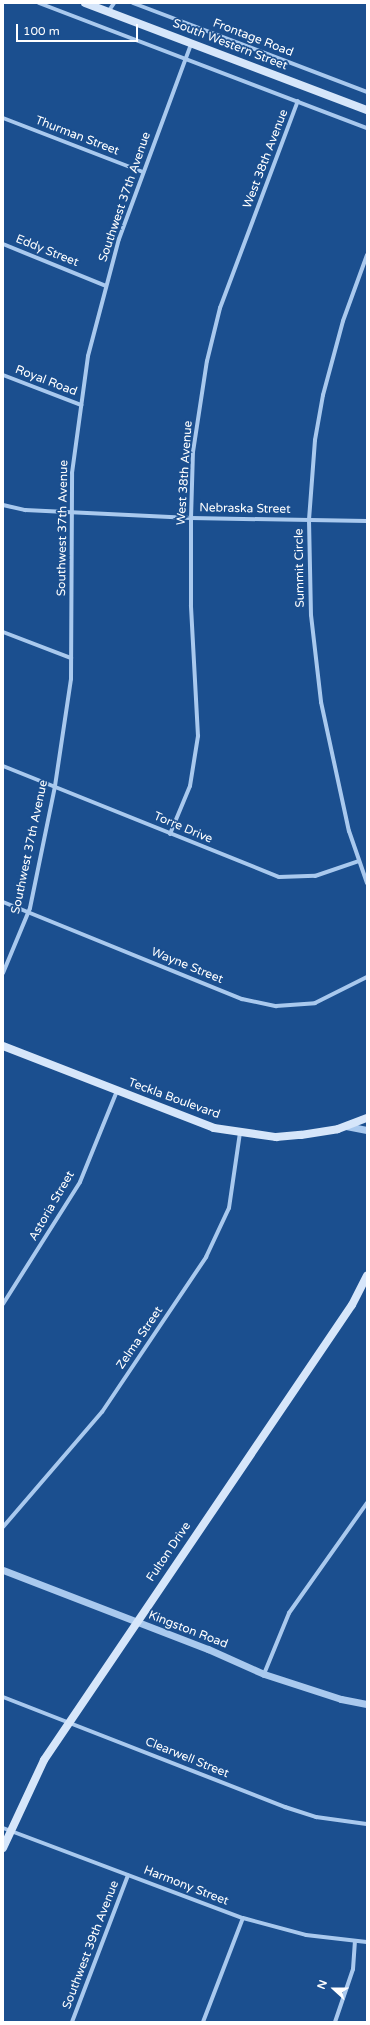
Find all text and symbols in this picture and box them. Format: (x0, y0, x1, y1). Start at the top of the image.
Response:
scale bar (18, 16, 140, 42)
street label: South Western Street (171, 16, 289, 74)
street label: Frontage Road (211, 16, 295, 60)
text: 100 m (23, 24, 60, 38)
street label: West 38th Avenue (240, 107, 292, 211)
street label: Thurman Street (33, 113, 121, 159)
street label: Southwest 37th Avenue (96, 130, 154, 264)
street label: Eddy Street (13, 232, 81, 270)
street label: Royal Road (13, 363, 79, 399)
street label: West 38th Avenue (174, 420, 196, 526)
street label: Southwest 37th Avenue (55, 460, 71, 596)
street label: Nebraska Street (199, 501, 291, 517)
street label: Summit Circle (292, 528, 308, 608)
street label: Southwest 37th Avenue (9, 779, 51, 915)
street label: Torre Drive (152, 809, 214, 847)
street label: Wayne Street (149, 945, 225, 987)
street label: Teckla Boulevard (126, 1076, 222, 1122)
street label: Astoria Street (26, 1169, 78, 1243)
street label: Zelma Street (114, 1304, 166, 1372)
street label: Fulton Drive (144, 1519, 194, 1585)
street label: Kingston Road (146, 1608, 230, 1652)
street label: Clearwell Street (143, 1735, 231, 1781)
street label: Harmony Street (142, 1863, 230, 1909)
street label: Southwest 39th Avenue (60, 1879, 122, 2011)
north arrow (314, 1969, 354, 2009)
text: N (315, 1978, 330, 1991)

